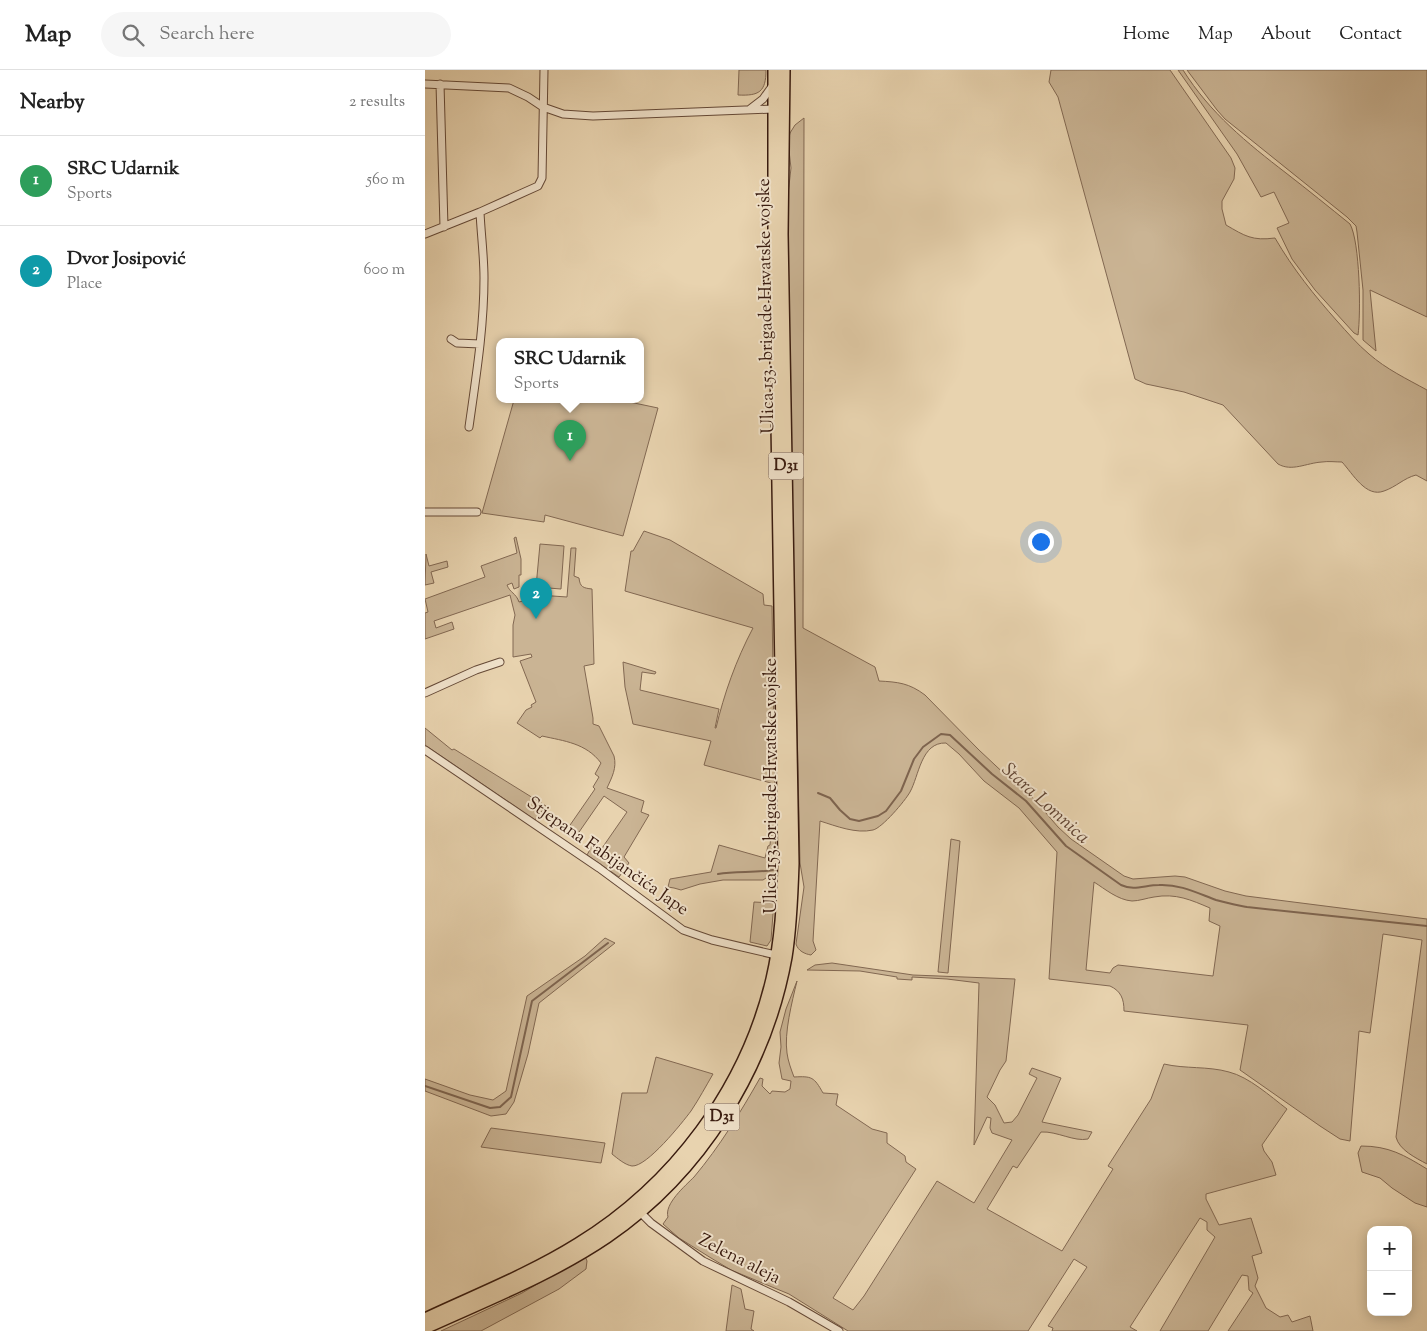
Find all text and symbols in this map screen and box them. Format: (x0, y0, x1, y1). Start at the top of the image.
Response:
search box (101, 12, 451, 57)
text: Map (25, 18, 71, 52)
icon: search (119, 21, 147, 49)
text: Search here (159, 21, 255, 48)
text: Home (1123, 22, 1170, 48)
text: Map (1198, 22, 1233, 48)
text: About (1261, 22, 1311, 48)
text: Contact (1339, 22, 1402, 48)
text: Nearby (20, 88, 85, 118)
text: 2 results (349, 91, 405, 114)
text: SRC Udarnik (67, 156, 179, 183)
text: 1 (33, 169, 39, 192)
text: 560 m (366, 169, 405, 192)
street label: Ulica 153. brigade Hrvatske vojske (752, 178, 782, 434)
text: Sports (67, 183, 112, 206)
text: Dvor Josipović (67, 246, 186, 273)
text: 2 (32, 259, 40, 282)
text: 600 m (363, 259, 405, 282)
text: Place (67, 273, 102, 296)
popup (496, 338, 644, 403)
text: SRC Udarnik (514, 346, 626, 373)
text: Sports (514, 373, 559, 396)
pin: 1 (554, 420, 586, 461)
road number: D31 (769, 452, 803, 480)
your location (1028, 529, 1054, 555)
pin: 2 (520, 578, 552, 619)
street label: Ulica 153. brigade Hrvatske vojske (759, 658, 785, 914)
water label: Stara Lomnica (995, 757, 1095, 851)
street label: Stjepana Fabijančića Jape (521, 791, 693, 923)
road number: D31 (705, 1104, 739, 1130)
map controls (1367, 1226, 1412, 1316)
button: + (1367, 1226, 1412, 1271)
street label: Zelena aleja (693, 1228, 785, 1292)
button: − (1367, 1271, 1412, 1316)

